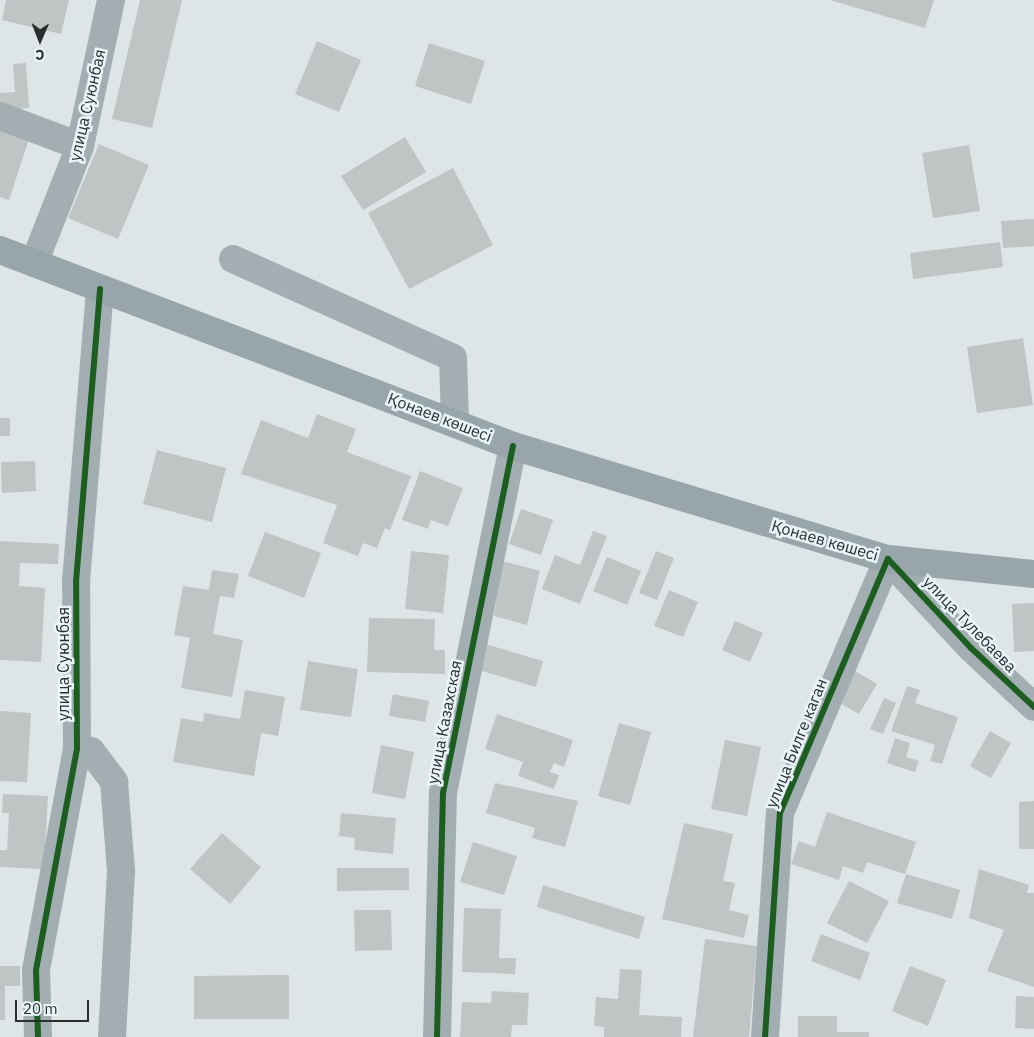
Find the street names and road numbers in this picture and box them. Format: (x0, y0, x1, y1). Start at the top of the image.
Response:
street label: улица Суюнбая (65, 47, 109, 163)
street label: Қонаев көшесі (385, 388, 495, 446)
street label: Қонаев көшесі (769, 516, 881, 564)
street label: улица Тулебаева (919, 572, 1021, 676)
street label: улица Суюнбая (53, 607, 73, 721)
street label: улица Казахская (423, 659, 465, 785)
street label: улица Билге каган (761, 676, 831, 810)

